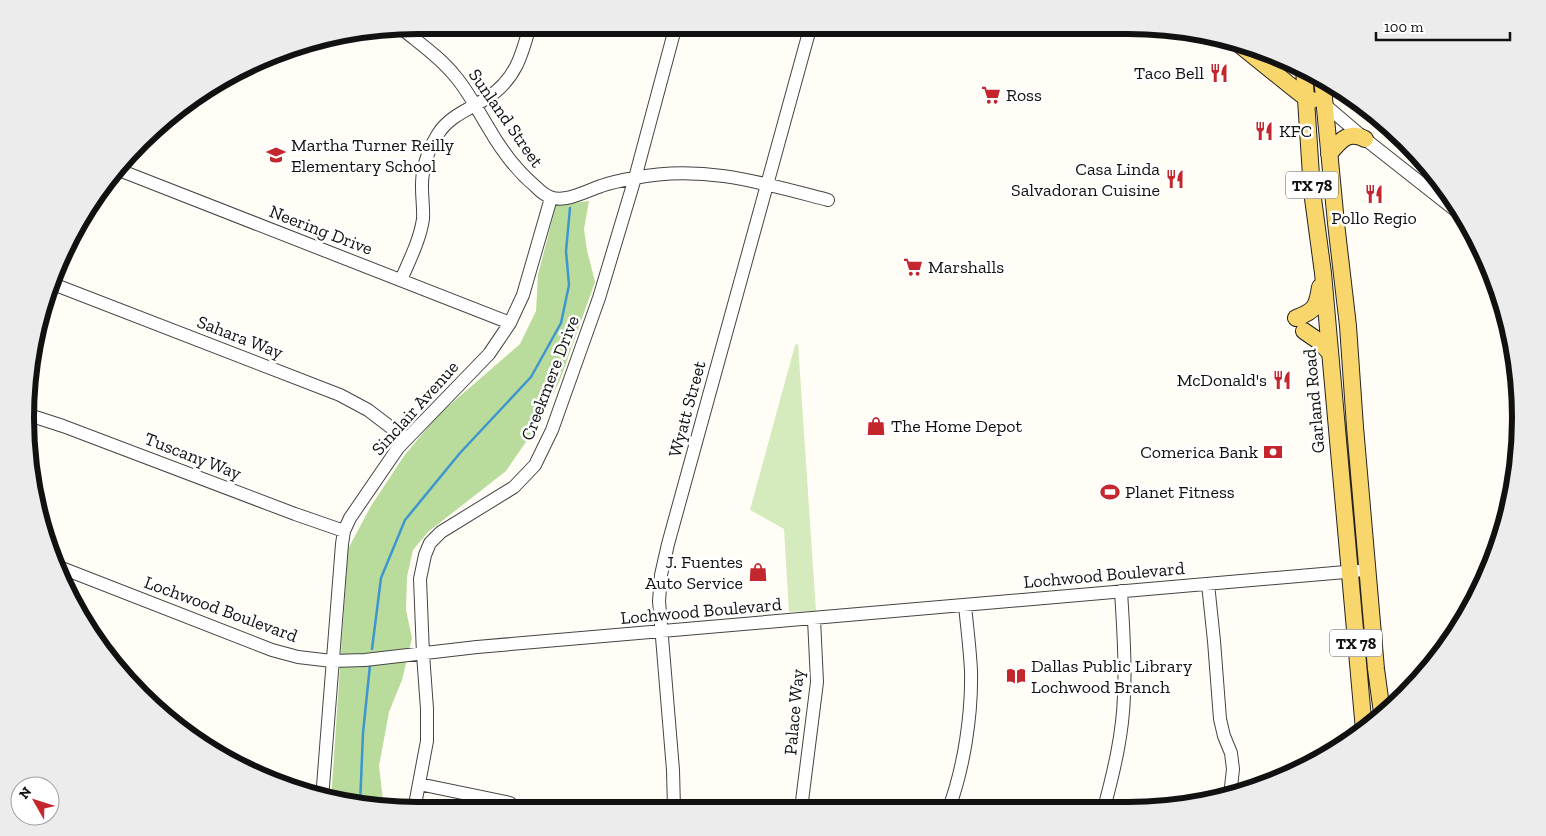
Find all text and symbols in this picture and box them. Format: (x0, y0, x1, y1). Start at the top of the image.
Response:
scale bar (1376, 10, 1510, 42)
text: 100 m (1384, 18, 1423, 36)
place label: Taco Bell (1134, 62, 1204, 84)
restaurant icon: Taco Bell (1208, 62, 1230, 84)
street label: Sunland Street (464, 65, 548, 172)
supermarket icon: Ross (980, 84, 1002, 106)
place label: Ross (1006, 84, 1042, 106)
restaurant icon: KFC (1253, 120, 1275, 142)
place label: KFC (1279, 120, 1312, 142)
place label: Martha Turner Reilly Elementary School (291, 134, 455, 177)
school or university icon: Martha Turner Reilly Elementary School (265, 144, 287, 166)
place label: Casa Linda Salvadoran Cuisine (1011, 158, 1160, 201)
restaurant icon: Casa Linda Salvadoran Cuisine (1164, 168, 1186, 190)
road number: TX 78 (1286, 172, 1338, 198)
restaurant icon: Pollo Regio (1363, 183, 1385, 205)
street label: Neering Drive (266, 200, 376, 260)
place label: Pollo Regio (1331, 207, 1417, 229)
supermarket icon: Marshalls (902, 256, 924, 278)
place label: Marshalls (928, 256, 1004, 278)
street label: Sahara Way (194, 311, 287, 364)
street label: Creekmere Drive (516, 312, 584, 444)
street label: Garland Road (1298, 348, 1330, 454)
street label: Sinclair Avenue (367, 356, 463, 460)
street label: Wyatt Street (664, 358, 711, 460)
place label: McDonald's (1177, 369, 1267, 391)
restaurant icon: McDonald's (1271, 369, 1293, 391)
shop icon: The Home Depot (865, 415, 887, 437)
place label: The Home Depot (891, 415, 1023, 437)
street label: Tuscany Way (142, 427, 245, 485)
place label: Comerica Bank (1140, 441, 1259, 463)
bank icon: Comerica Bank (1262, 441, 1284, 463)
sports icon: Planet Fitness (1099, 481, 1121, 503)
place label: Planet Fitness (1125, 481, 1235, 503)
place label: J. Fuentes Auto Service (645, 551, 743, 594)
street label: Lochwood Boulevard (1023, 557, 1186, 593)
shop icon: J. Fuentes Auto Service (747, 561, 769, 583)
street label: Lochwood Boulevard (141, 571, 301, 647)
street label: Lochwood Boulevard (620, 593, 783, 629)
road number: TX 78 (1330, 630, 1382, 656)
place label: Dallas Public Library Lochwood Branch (1031, 655, 1193, 698)
library icon: Dallas Public Library Lochwood Branch (1005, 665, 1027, 687)
street label: Palace Way (779, 667, 809, 756)
north arrow (10, 776, 60, 826)
text: N (15, 783, 35, 803)

